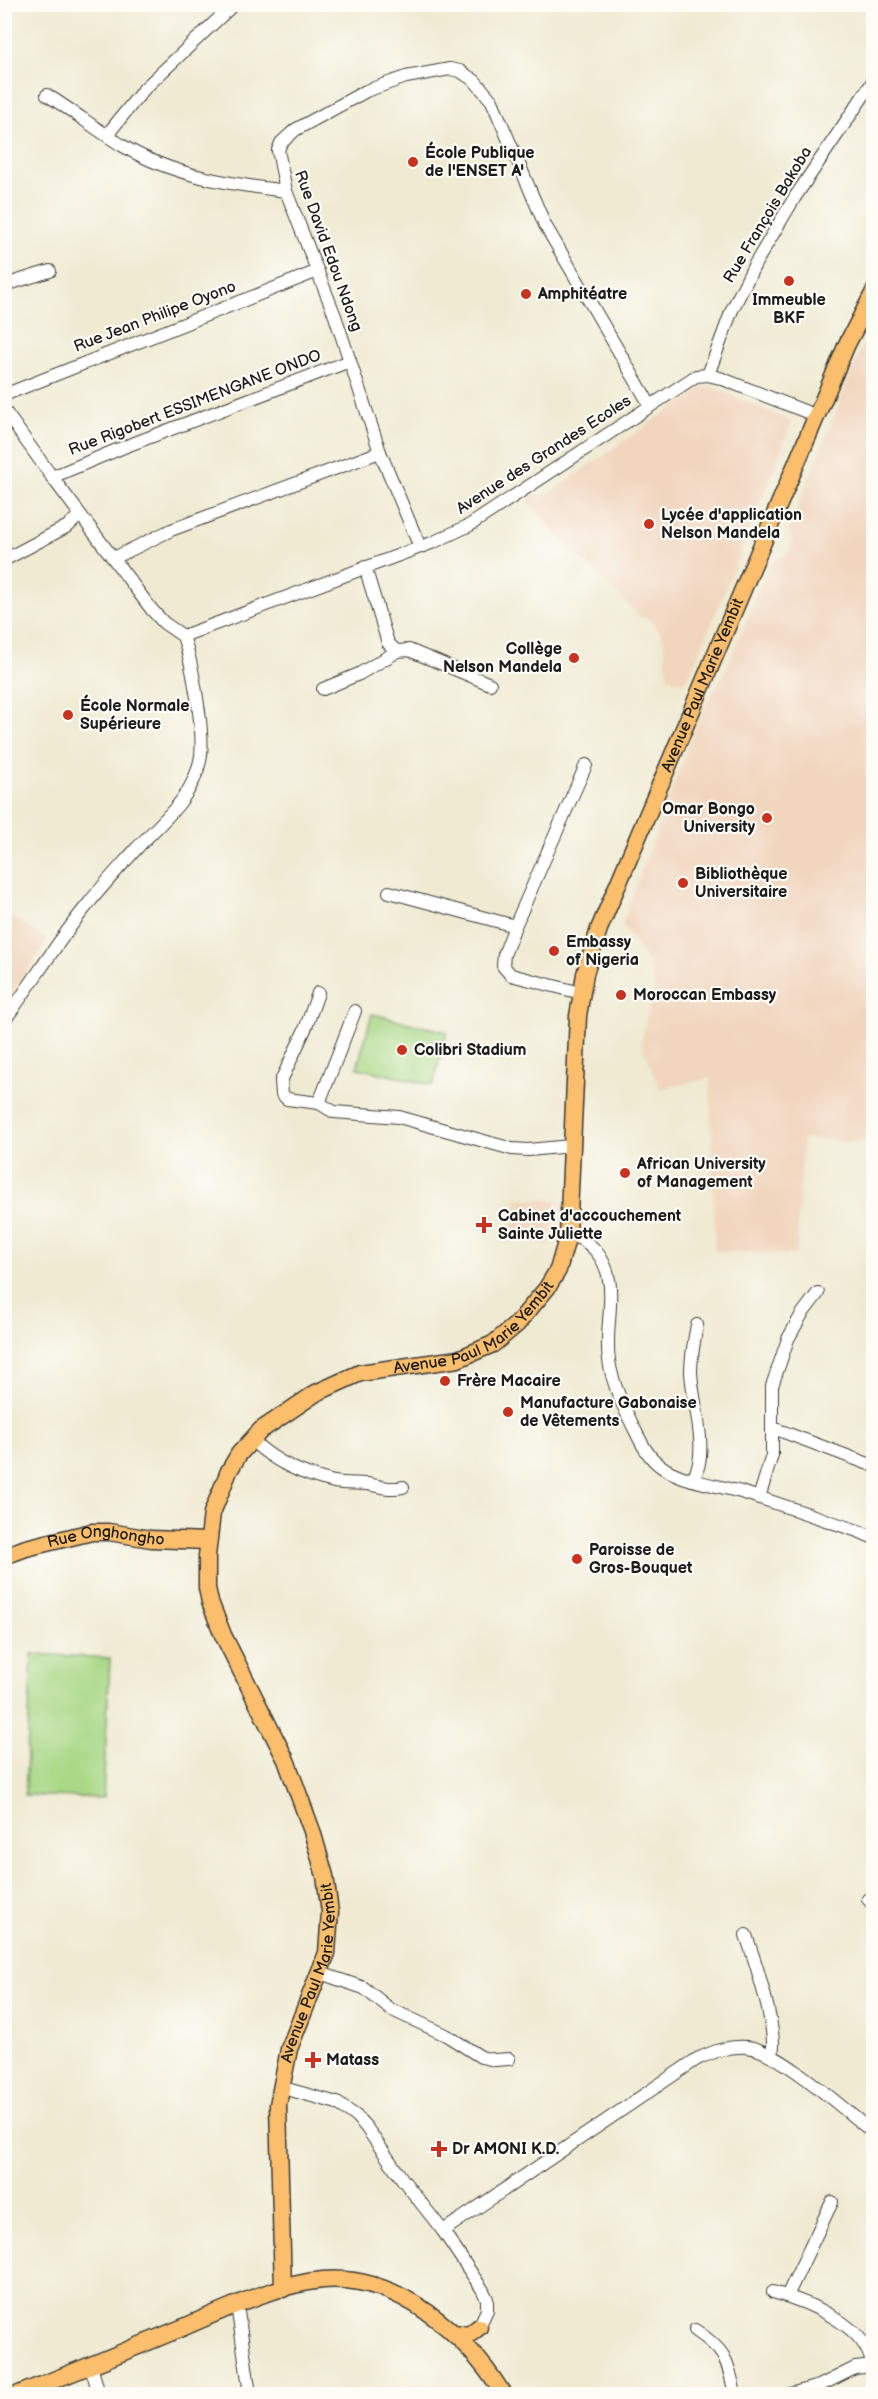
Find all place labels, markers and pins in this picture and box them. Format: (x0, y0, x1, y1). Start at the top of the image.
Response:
place label: École Publique de l'ENSET A' (425, 141, 535, 181)
marker: École Publique de l'ENSET A' (406, 155, 420, 169)
marker: Immeuble BKF (782, 274, 796, 288)
place label: Amphitéatre (537, 285, 627, 304)
marker: Amphitéatre (519, 287, 533, 301)
place label: Immeuble BKF (752, 291, 826, 328)
place label: Lycée d'application Nelson Mandela (661, 506, 802, 543)
marker: Lycée d'application Nelson Mandela (642, 517, 656, 531)
place label: Collège Nelson Mandela (443, 640, 562, 677)
marker: Collège Nelson Mandela (567, 651, 581, 665)
place label: École Normale Supérieure (80, 694, 189, 734)
marker: École Normale Supérieure (61, 708, 75, 722)
place label: Omar Bongo University (662, 800, 756, 837)
marker: Omar Bongo University (760, 811, 774, 825)
place label: Bibliothèque Universitaire (695, 865, 788, 902)
marker: Bibliothèque Universitaire (676, 876, 690, 890)
place label: Embassy of Nigeria (566, 933, 639, 970)
marker: Embassy of Nigeria (547, 944, 561, 958)
place label: Moroccan Embassy (633, 986, 777, 1005)
marker: Moroccan Embassy (614, 988, 628, 1002)
place label: Colibri Stadium (414, 1041, 526, 1060)
marker: Colibri Stadium (395, 1043, 409, 1057)
place label: African University of Management (636, 1155, 766, 1192)
marker: African University of Management (618, 1166, 632, 1180)
place label: Cabinet d'accouchement Sainte Juliette (498, 1207, 682, 1244)
marker: Cabinet d'accouchement Sainte Juliette (475, 1216, 493, 1234)
place label: Frère Macaire (457, 1372, 561, 1391)
marker: Frère Macaire (438, 1374, 452, 1388)
place label: Manufacture Gabonaise de Vêtements (520, 1394, 697, 1431)
marker: Manufacture Gabonaise de Vêtements (501, 1405, 515, 1419)
place label: Paroisse de Gros-Bouquet (589, 1541, 693, 1578)
marker: Paroisse de Gros-Bouquet (570, 1552, 584, 1566)
marker: Matass (304, 2051, 322, 2069)
place label: Matass (326, 2051, 379, 2070)
marker: Dr AMONI K.D. (430, 2140, 448, 2158)
place label: Dr AMONI K.D. (452, 2140, 560, 2159)

